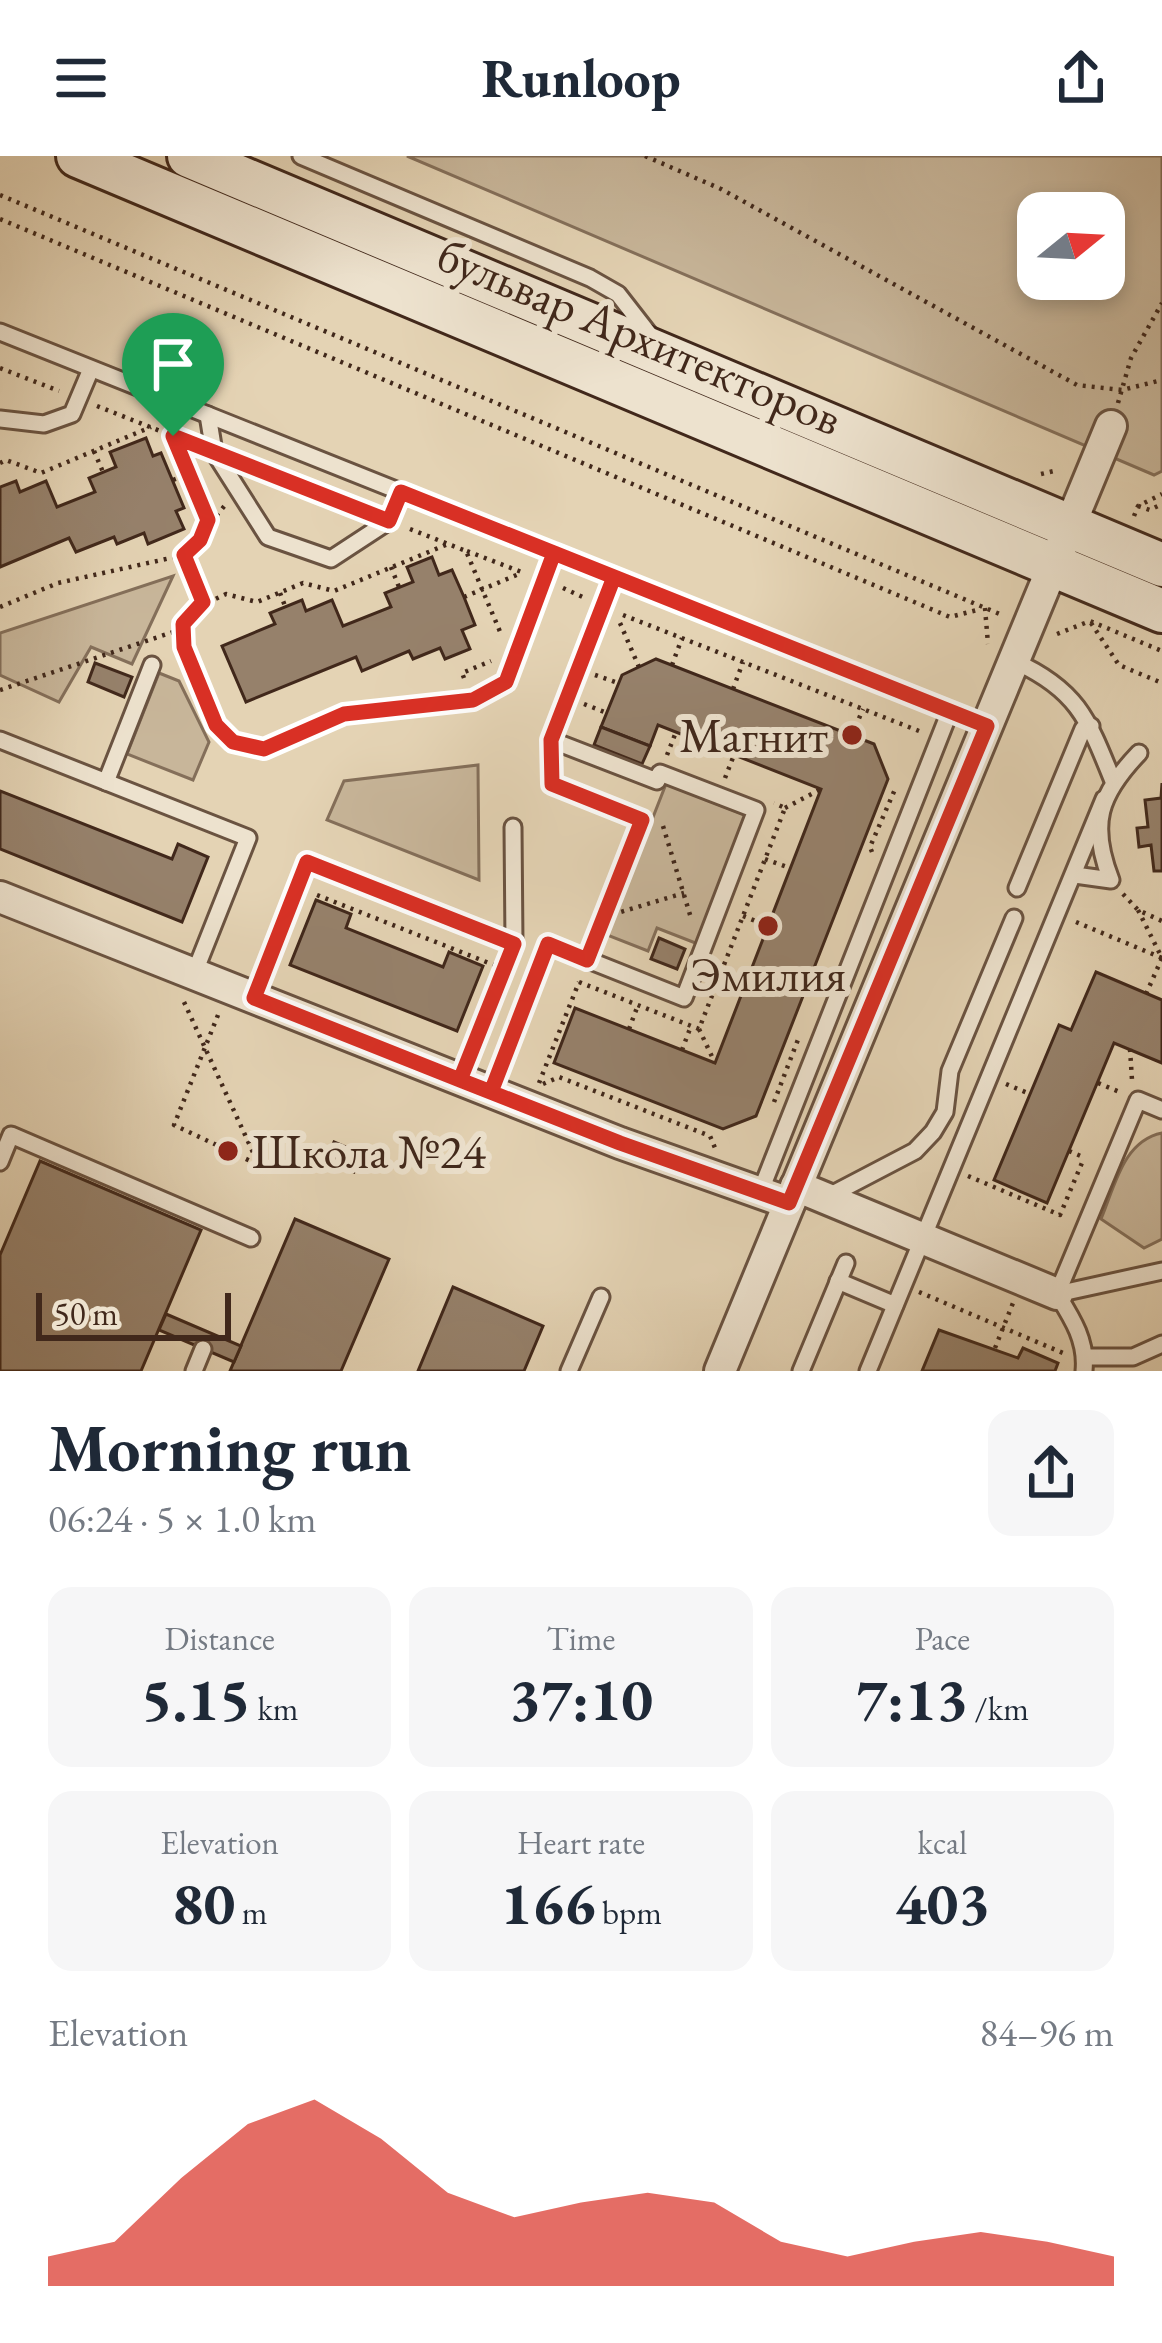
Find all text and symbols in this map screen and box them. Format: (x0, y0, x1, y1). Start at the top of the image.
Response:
text: Runloop (481, 43, 681, 113)
icon: menu (48, 45, 114, 111)
icon: share (1048, 45, 1114, 111)
north arrow (1017, 192, 1125, 300)
map controls (1017, 192, 1125, 300)
street label: бульвар Архитекторов (428, 223, 852, 449)
pin (122, 313, 224, 436)
icon: arrive (140, 331, 206, 397)
place label: Магнит (680, 704, 828, 766)
marker: Магнит (839, 722, 865, 748)
marker: Эмилия (755, 913, 781, 939)
place label: Эмилия (690, 943, 846, 1005)
place label: Школа №24 (252, 1120, 487, 1182)
marker: Школа №24 (215, 1138, 241, 1164)
scale bar (36, 1287, 231, 1340)
text: 50 m (54, 1292, 118, 1335)
text: Morning run (48, 1405, 412, 1491)
button: share (988, 1410, 1114, 1536)
text: 06:24 · 5 × 1.0 km (48, 1493, 317, 1544)
text: Distance (165, 1617, 275, 1660)
text: Time (547, 1617, 615, 1660)
text: Pace (915, 1617, 970, 1660)
text: 5.15 (141, 1660, 251, 1738)
text: 37:10 (509, 1660, 653, 1738)
text: 7:13 (856, 1660, 968, 1738)
text: km (251, 1687, 299, 1730)
text: /km (968, 1687, 1029, 1730)
text: Elevation (160, 1821, 279, 1864)
text: Heart rate (517, 1821, 645, 1864)
text: kcal (918, 1821, 967, 1864)
text: 80 (172, 1864, 235, 1942)
text: 166 (500, 1864, 595, 1942)
text: 403 (895, 1864, 990, 1942)
text: m (235, 1891, 268, 1934)
text: bpm (595, 1891, 662, 1934)
text: Elevation (48, 2007, 188, 2058)
text: 84–96 m (980, 2007, 1114, 2058)

